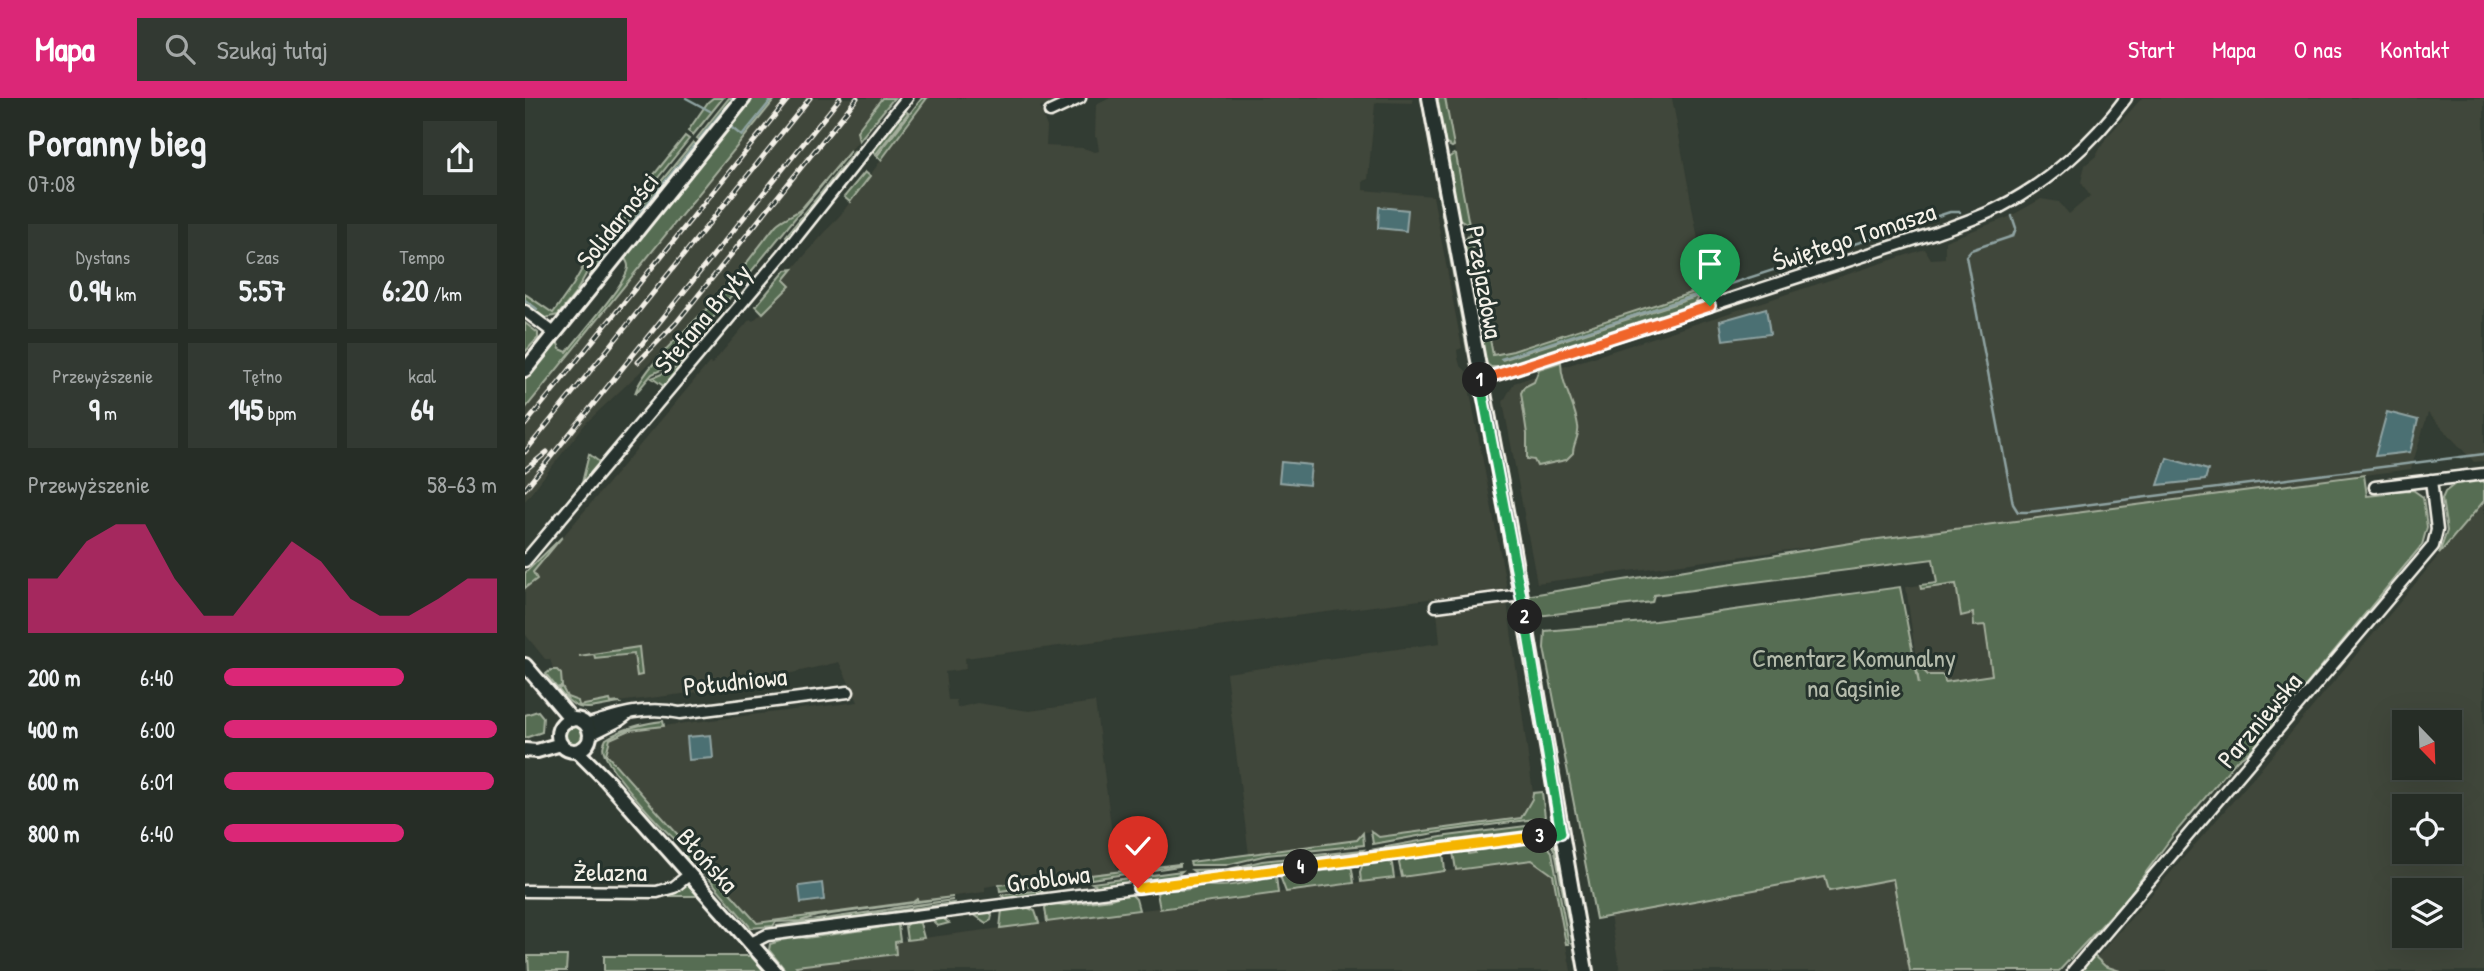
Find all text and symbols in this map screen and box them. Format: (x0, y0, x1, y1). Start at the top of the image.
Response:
search box (137, 18, 627, 81)
text: Mapa (35, 27, 95, 71)
icon: search (161, 30, 199, 68)
text: Szukaj tutaj (217, 32, 328, 67)
text: Start (2128, 33, 2174, 65)
text: Mapa (2212, 33, 2256, 65)
text: O nas (2294, 33, 2342, 65)
text: Kontakt (2380, 33, 2449, 65)
text: Poranny bieg (28, 116, 207, 168)
button: share (423, 121, 497, 195)
street label: Solidarności (568, 165, 666, 275)
text: 07:08 (28, 168, 75, 199)
street label: Świętego Tomasza (1768, 193, 1940, 279)
street label: Przejazdowa (1458, 223, 1512, 341)
pin (1680, 234, 1740, 306)
text: Dystans (76, 244, 130, 270)
text: Czas (246, 244, 279, 270)
text: Tempo (400, 244, 445, 270)
icon: arrive (1691, 245, 1729, 283)
street label: Stefana Bryły (646, 256, 758, 380)
text: 0.94 (69, 270, 111, 310)
text: 5:57 (239, 270, 286, 310)
text: 6:20 (382, 270, 429, 310)
text: km (111, 281, 136, 307)
text: /km (429, 281, 462, 307)
pin: 1 (1462, 362, 1497, 398)
text: Przewyższenie (53, 363, 153, 389)
text: Tętno (243, 363, 282, 389)
text: kcal (408, 363, 436, 389)
text: 1 (1476, 366, 1483, 392)
text: 9 (89, 389, 100, 429)
text: 145 (228, 389, 263, 429)
text: 64 (411, 389, 434, 429)
text: m (100, 400, 117, 426)
text: bpm (263, 400, 297, 426)
text: Przewyższenie (28, 469, 150, 500)
text: 58–63 m (427, 469, 497, 500)
pin: 2 (1507, 600, 1543, 634)
text: 2 (1520, 603, 1529, 629)
park label: Cmentarz Komunalny na Gąsinie (1752, 640, 1956, 705)
street label: Południowa (682, 658, 788, 704)
text: 200 m (28, 662, 80, 693)
text: 6:40 (140, 662, 173, 693)
street label: Parzniewska (2209, 665, 2309, 775)
north arrow (2392, 710, 2462, 780)
map controls (2392, 710, 2462, 948)
text: 400 m (28, 714, 78, 745)
text: 6:00 (140, 714, 175, 745)
text: 600 m (28, 766, 79, 797)
text: 6:01 (140, 766, 173, 797)
button: locate (2392, 794, 2462, 864)
pin (1108, 816, 1168, 888)
text: 800 m (28, 818, 80, 849)
text: 6:40 (140, 818, 173, 849)
pin: 3 (1523, 818, 1557, 854)
street label: Błońska (669, 820, 747, 900)
text: 3 (1535, 822, 1544, 848)
icon: check (1119, 827, 1157, 865)
pin: 4 (1283, 850, 1319, 884)
text: 4 (1297, 853, 1304, 879)
street label: Żelazna (573, 854, 647, 889)
street label: Groblowa (1005, 856, 1091, 900)
button: layers (2392, 878, 2462, 948)

